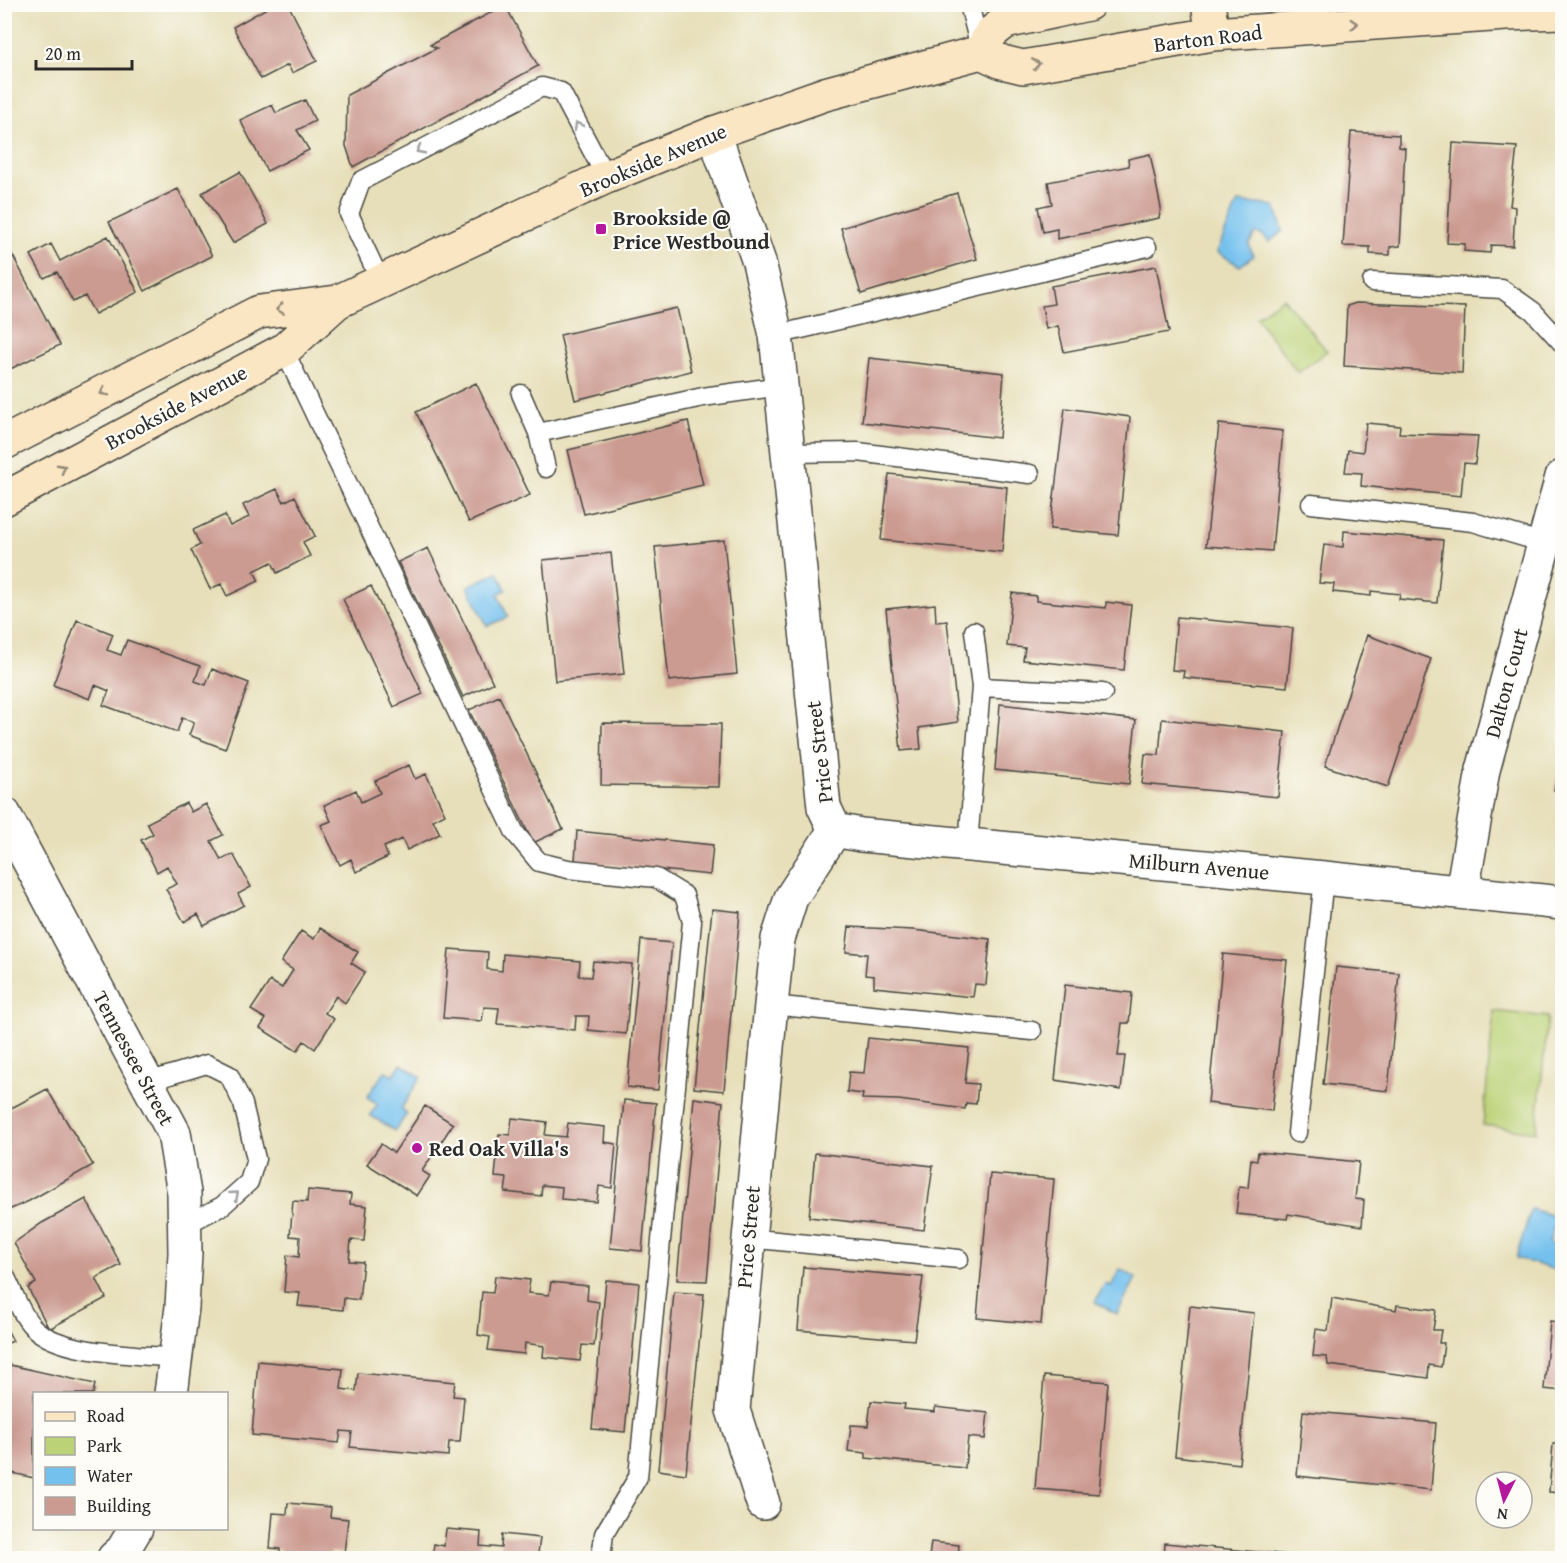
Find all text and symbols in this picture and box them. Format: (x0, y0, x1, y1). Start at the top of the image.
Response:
street label: Barton Road (1152, 16, 1265, 60)
one-way arrow (1350, 18, 1359, 31)
scale bar (36, 33, 132, 71)
text: 20 m (45, 40, 81, 67)
one-way arrow (1032, 59, 1041, 71)
street label: Brookside Avenue (575, 115, 731, 205)
one-way arrow (574, 122, 585, 132)
one-way arrow (416, 143, 426, 154)
place label: Brookside @ Price Westbound (613, 202, 770, 257)
marker: Brookside @ Price Westbound (594, 222, 608, 236)
one-way arrow (275, 303, 284, 315)
street label: Brookside Avenue (100, 356, 253, 457)
one-way arrow (100, 385, 110, 396)
one-way arrow (55, 464, 66, 475)
street label: Dalton Court (1476, 624, 1536, 741)
street label: Price Street (797, 699, 841, 805)
street label: Milburn Avenue (1127, 844, 1271, 888)
street label: Tennessee Street (85, 985, 183, 1131)
place label: Red Oak Villa's (429, 1133, 569, 1164)
marker: Red Oak Villa's (410, 1141, 424, 1155)
street label: Price Street (728, 1184, 768, 1290)
one-way arrow (228, 1191, 239, 1202)
legend (33, 1392, 228, 1530)
text: Road (87, 1402, 125, 1429)
text: Park (87, 1432, 123, 1459)
text: Water (87, 1462, 133, 1489)
north arrow (1474, 1470, 1534, 1530)
text: Building (87, 1492, 151, 1519)
text: N (1496, 1502, 1509, 1527)

